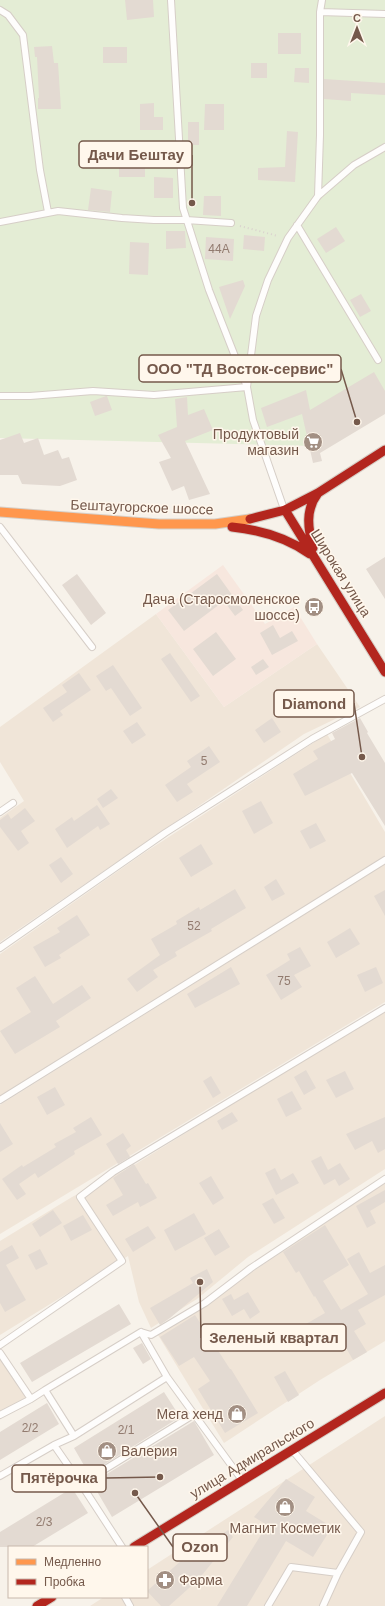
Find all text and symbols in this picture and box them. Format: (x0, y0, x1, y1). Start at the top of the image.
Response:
north arrow (337, 8, 377, 48)
text: С (353, 12, 361, 24)
callout: Дачи Бештау (79, 141, 192, 168)
text: Дачи Бештау (88, 146, 185, 163)
house number: 44А (208, 242, 230, 256)
callout: ООО "ТД Восток-сервис" (139, 355, 341, 382)
text: ООО "ТД Восток-сервис" (147, 360, 333, 377)
place label: Продуктовый магазин (213, 426, 299, 458)
supermarket icon: Продуктовый магазин (302, 431, 324, 453)
street label: Бештаугорское шоссе (70, 497, 214, 517)
street label: Широкая улица (308, 526, 374, 620)
place label: Дача (Старосмоленское шоссе) (143, 591, 300, 623)
bus stop icon: Дача (Старосмоленское шоссе) (303, 596, 325, 618)
callout: Diamond (274, 690, 354, 717)
text: Diamond (282, 695, 346, 712)
house number: 5 (201, 754, 208, 768)
house number: 52 (187, 919, 201, 933)
house number: 75 (277, 974, 291, 988)
callout: Зеленый квартал (201, 1324, 346, 1351)
text: Зеленый квартал (209, 1329, 339, 1346)
shop icon: Мега хенд (226, 1403, 248, 1425)
place label: Мега хенд (156, 1406, 223, 1422)
street label: улица Адмиральского (187, 1414, 317, 1501)
house number: 2/2 (22, 1421, 39, 1435)
house number: 2/1 (118, 1423, 135, 1437)
shop icon: Валерия (96, 1440, 118, 1462)
place label: Валерия (121, 1443, 177, 1459)
callout: Пятёрочка (12, 1465, 106, 1492)
text: Пятёрочка (20, 1469, 99, 1486)
shop icon: Магнит Косметик (274, 1496, 296, 1518)
house number: 2/3 (36, 1515, 53, 1529)
place label: Магнит Косметик (230, 1520, 341, 1536)
callout: Ozon (173, 1534, 227, 1561)
text: Ozon (181, 1538, 219, 1555)
legend (8, 1546, 148, 1598)
text: Медленно (44, 1555, 101, 1569)
pharmacy icon: Фарма (154, 1569, 176, 1591)
place label: Фарма (179, 1572, 223, 1588)
text: Пробка (44, 1575, 85, 1589)

